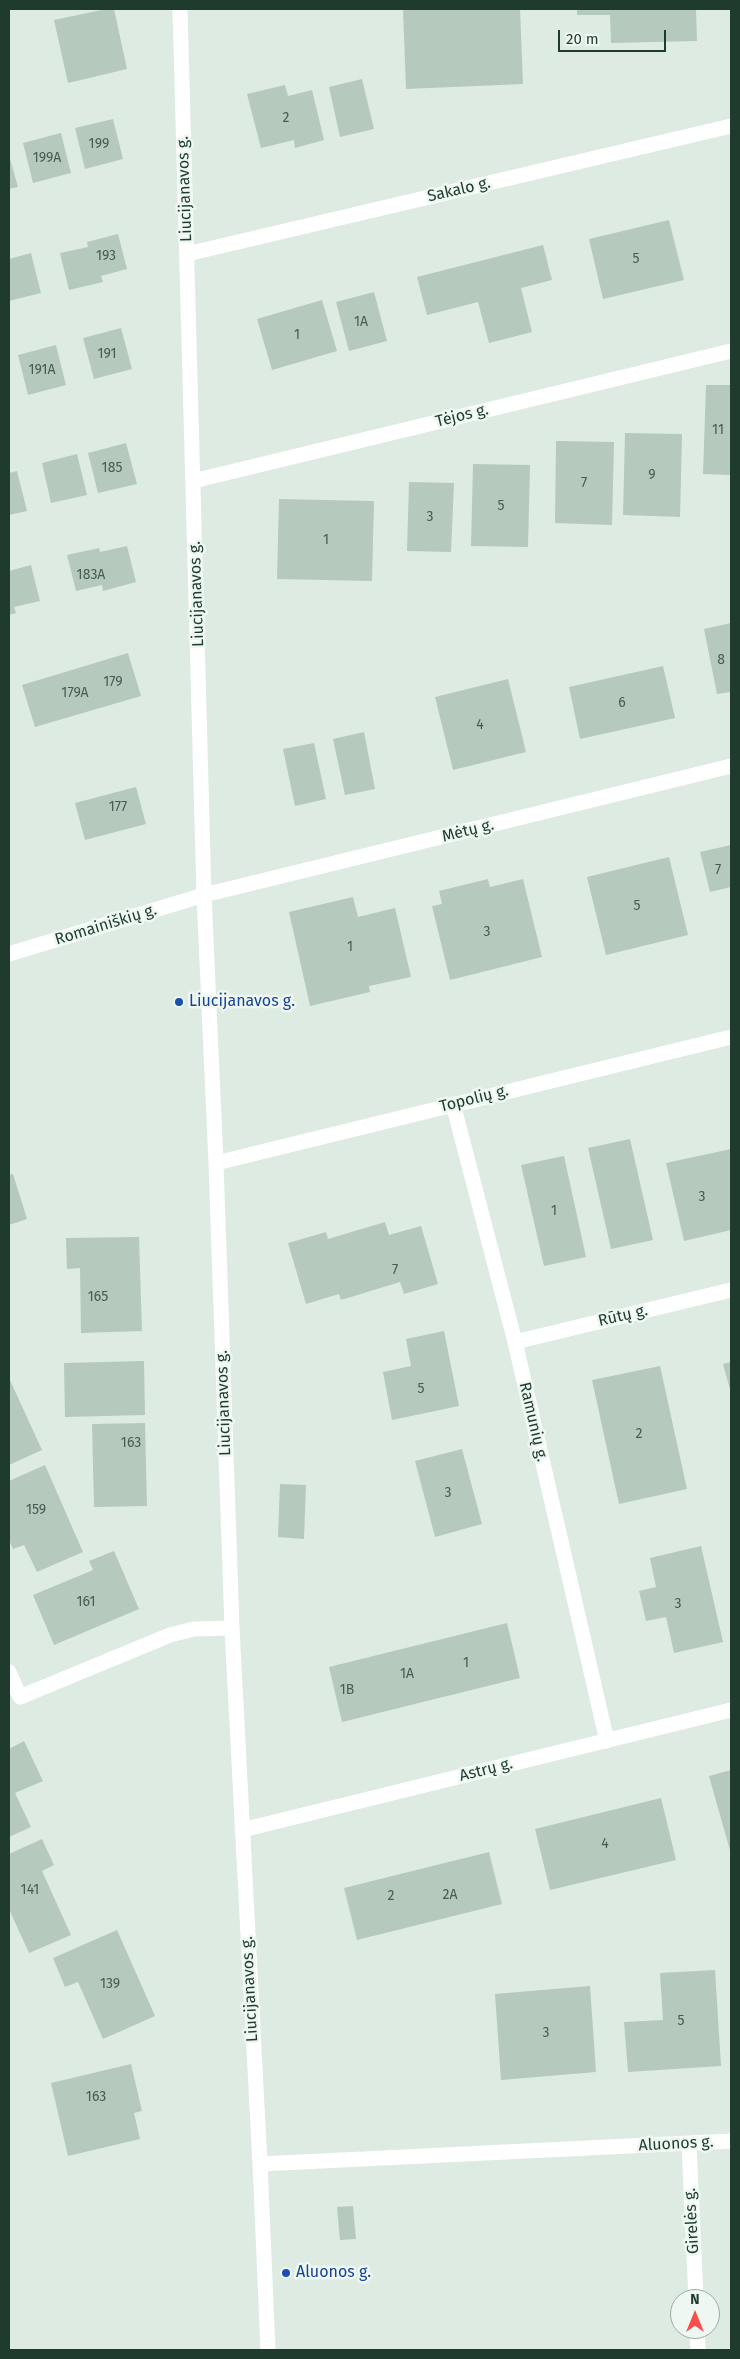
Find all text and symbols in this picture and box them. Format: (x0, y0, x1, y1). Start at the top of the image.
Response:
scale bar (560, 20, 668, 52)
text: 20 m (566, 30, 599, 48)
house number: 2 (283, 110, 289, 126)
house number: 199 (89, 136, 109, 152)
street label: Liucijanavos g. (174, 136, 196, 242)
house number: 199A (33, 150, 61, 166)
street label: Sakalo g. (426, 173, 492, 207)
house number: 193 (96, 248, 116, 264)
house number: 5 (632, 251, 640, 267)
house number: 1A (354, 314, 368, 330)
house number: 1 (294, 327, 300, 343)
house number: 191 (97, 346, 117, 362)
house number: 191A (28, 362, 56, 378)
street label: Tėjos g. (434, 400, 490, 432)
house number: 11 (712, 422, 724, 438)
house number: 185 (102, 460, 122, 476)
house number: 9 (648, 467, 656, 483)
house number: 7 (581, 475, 587, 491)
house number: 5 (497, 498, 505, 514)
house number: 3 (427, 509, 433, 525)
house number: 1 (323, 532, 329, 548)
street label: Liucijanavos g. (186, 541, 208, 647)
house number: 183A (77, 567, 105, 583)
house number: 8 (717, 652, 725, 668)
house number: 179 (103, 674, 123, 690)
house number: 179A (61, 685, 89, 701)
house number: 6 (618, 695, 626, 711)
house number: 4 (476, 717, 484, 733)
house number: 177 (109, 799, 127, 815)
street label: Mėtų g. (440, 815, 496, 847)
house number: 7 (715, 862, 721, 878)
house number: 5 (633, 898, 641, 914)
street label: Romainiškių g. (53, 900, 159, 950)
house number: 3 (484, 924, 490, 940)
house number: 1 (347, 939, 353, 955)
place label: Liucijanavos g. (189, 992, 295, 1012)
marker: Liucijanavos g. (173, 996, 185, 1008)
street label: Topolių g. (437, 1081, 511, 1117)
house number: 3 (699, 1189, 705, 1205)
house number: 1 (551, 1203, 557, 1219)
house number: 7 (392, 1262, 398, 1278)
house number: 165 (88, 1289, 108, 1305)
street label: Rūtų g. (596, 1301, 650, 1331)
street label: Liucijanavos g. (213, 1350, 235, 1456)
street label: Ramunių g. (515, 1380, 551, 1464)
house number: 5 (417, 1381, 425, 1397)
house number: 2 (636, 1426, 642, 1442)
house number: 163 (121, 1435, 141, 1451)
house number: 3 (445, 1485, 451, 1501)
house number: 159 (26, 1502, 46, 1518)
house number: 161 (77, 1594, 95, 1610)
house number: 3 (675, 1596, 681, 1612)
house number: 1 (463, 1655, 469, 1671)
house number: 1A (400, 1666, 414, 1682)
house number: 1B (340, 1682, 354, 1698)
street label: Astrų g. (457, 1754, 515, 1786)
house number: 4 (601, 1836, 609, 1852)
house number: 141 (21, 1882, 39, 1898)
house number: 2A (443, 1887, 457, 1903)
house number: 2 (388, 1888, 394, 1904)
street label: Liucijanavos g. (238, 1936, 262, 2042)
house number: 139 (100, 1976, 120, 1992)
house number: 5 (677, 2013, 685, 2029)
house number: 3 (543, 2025, 549, 2041)
house number: 163 (86, 2089, 106, 2105)
street label: Aluonos g. (638, 2132, 714, 2156)
street label: Girelės g. (681, 2187, 703, 2255)
place label: Aluonos g. (296, 2263, 371, 2283)
marker: Aluonos g. (280, 2267, 292, 2279)
north arrow (670, 2289, 720, 2339)
text: N (690, 2291, 700, 2308)

